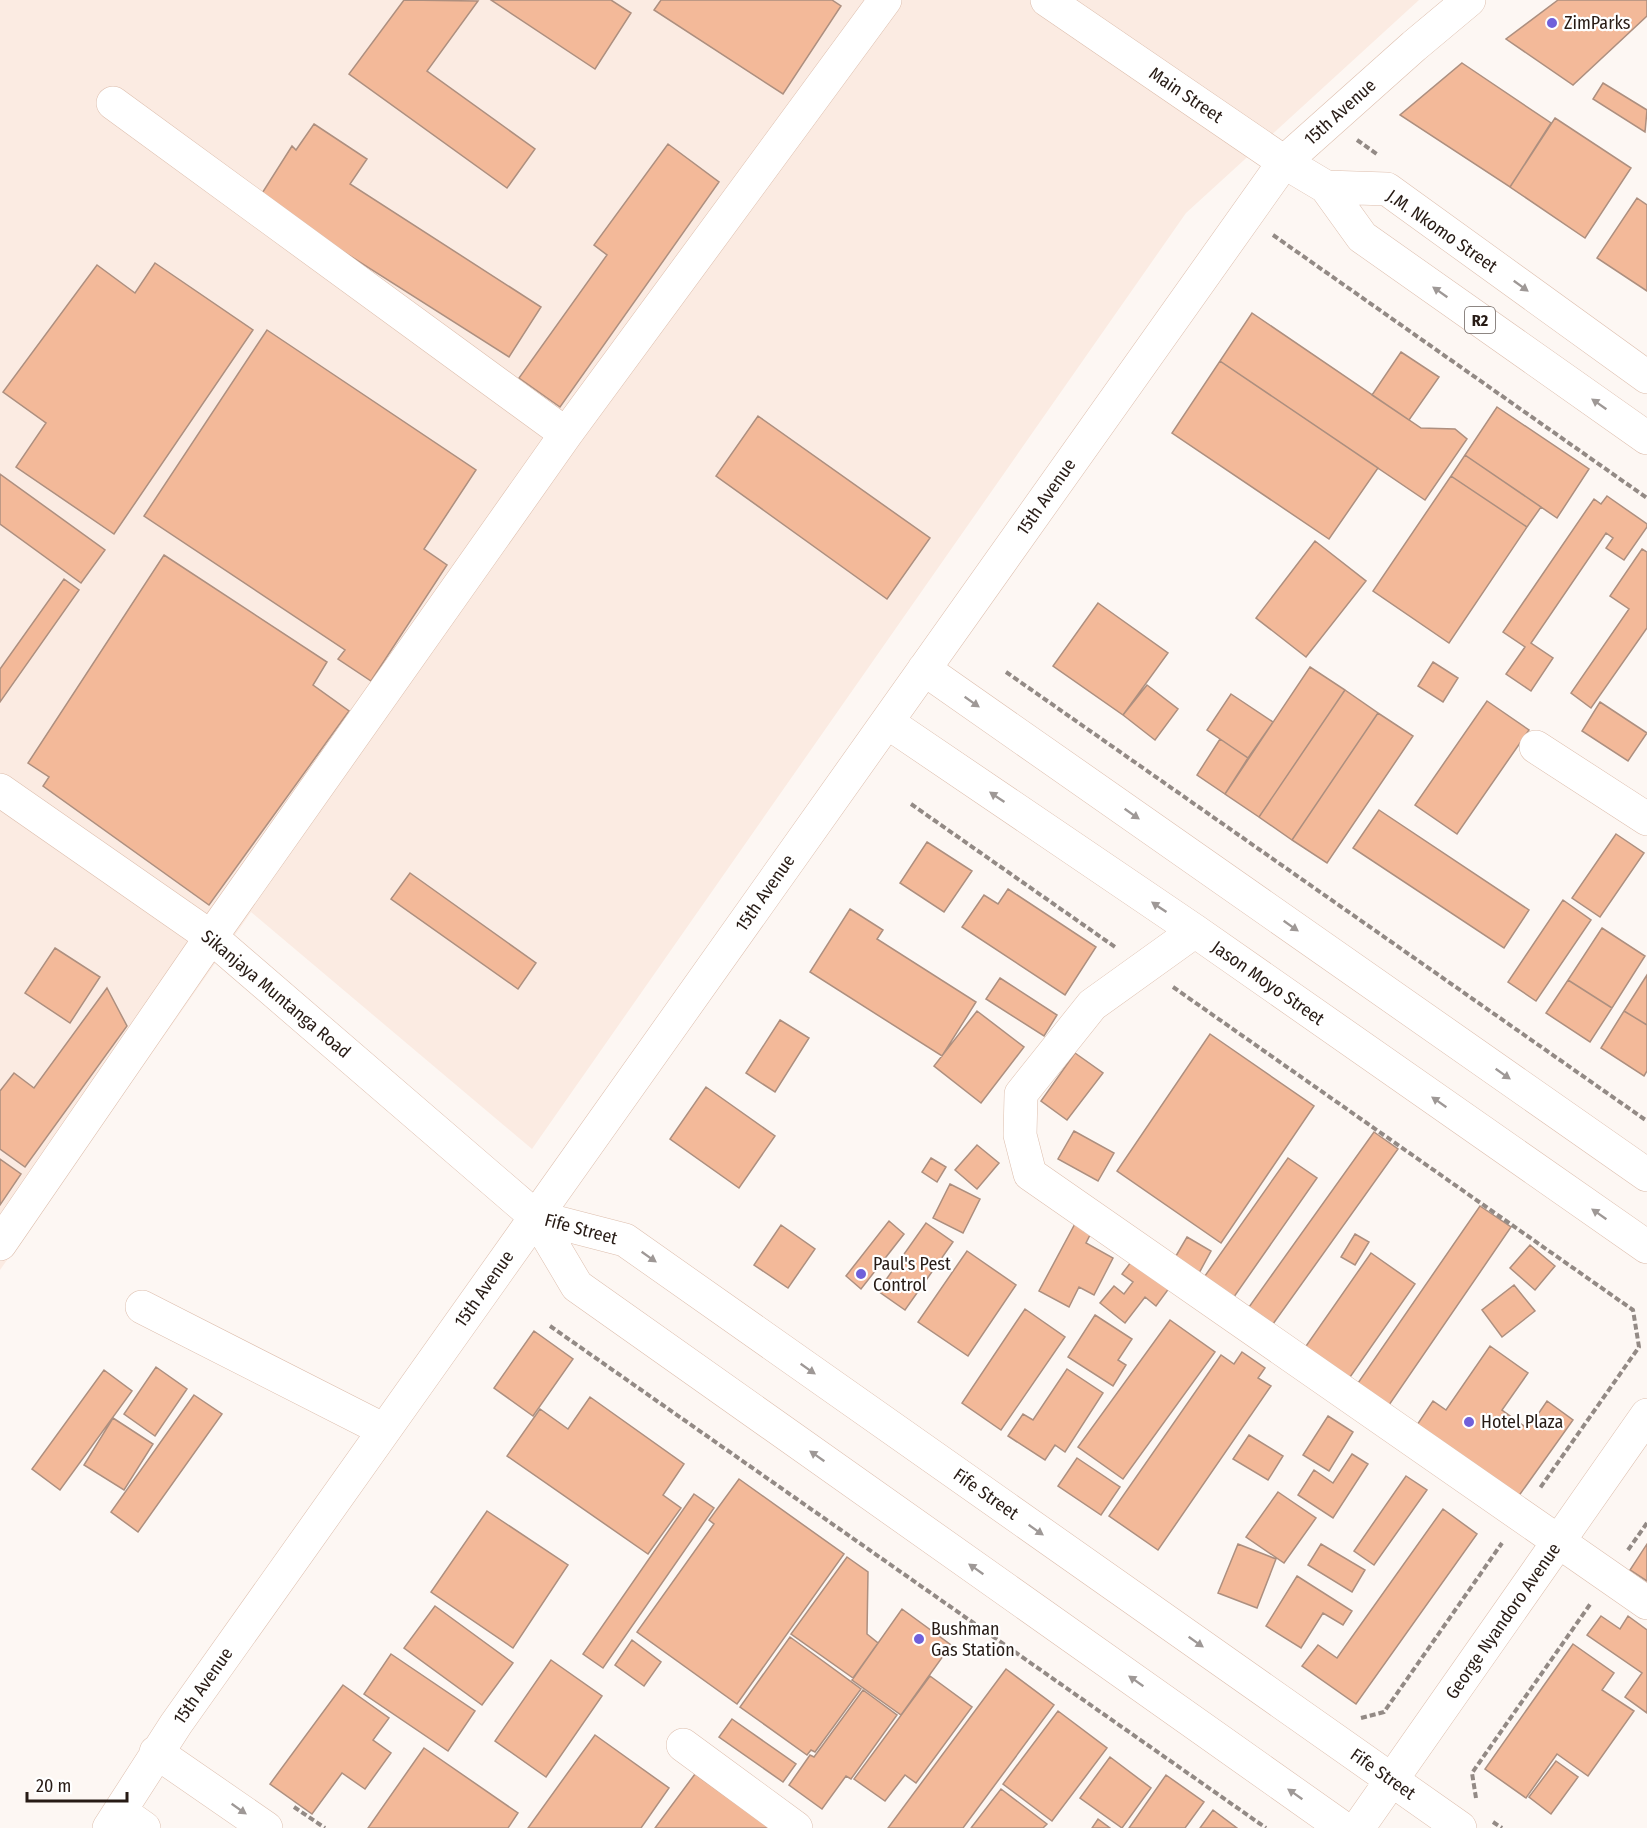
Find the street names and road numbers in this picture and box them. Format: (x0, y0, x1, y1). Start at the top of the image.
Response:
street label: Main Street (1145, 62, 1227, 128)
street label: 15th Avenue (1300, 74, 1380, 150)
street label: J.M. Nkomo Street (1382, 185, 1502, 277)
road number: R2 (1465, 307, 1495, 333)
street label: 15th Avenue (1012, 454, 1081, 540)
street label: 15th Avenue (731, 850, 800, 936)
street label: Sikanjaya Muntanga Road (197, 925, 355, 1063)
street label: Jason Moyo Street (1207, 936, 1329, 1030)
street label: Fife Street (542, 1209, 620, 1249)
street label: 15th Avenue (450, 1246, 519, 1332)
street label: Fife Street (949, 1464, 1023, 1524)
street label: George Nyandoro Avenue (1441, 1539, 1565, 1703)
street label: 15th Avenue (169, 1643, 238, 1729)
street label: Fife Street (1346, 1744, 1420, 1804)

